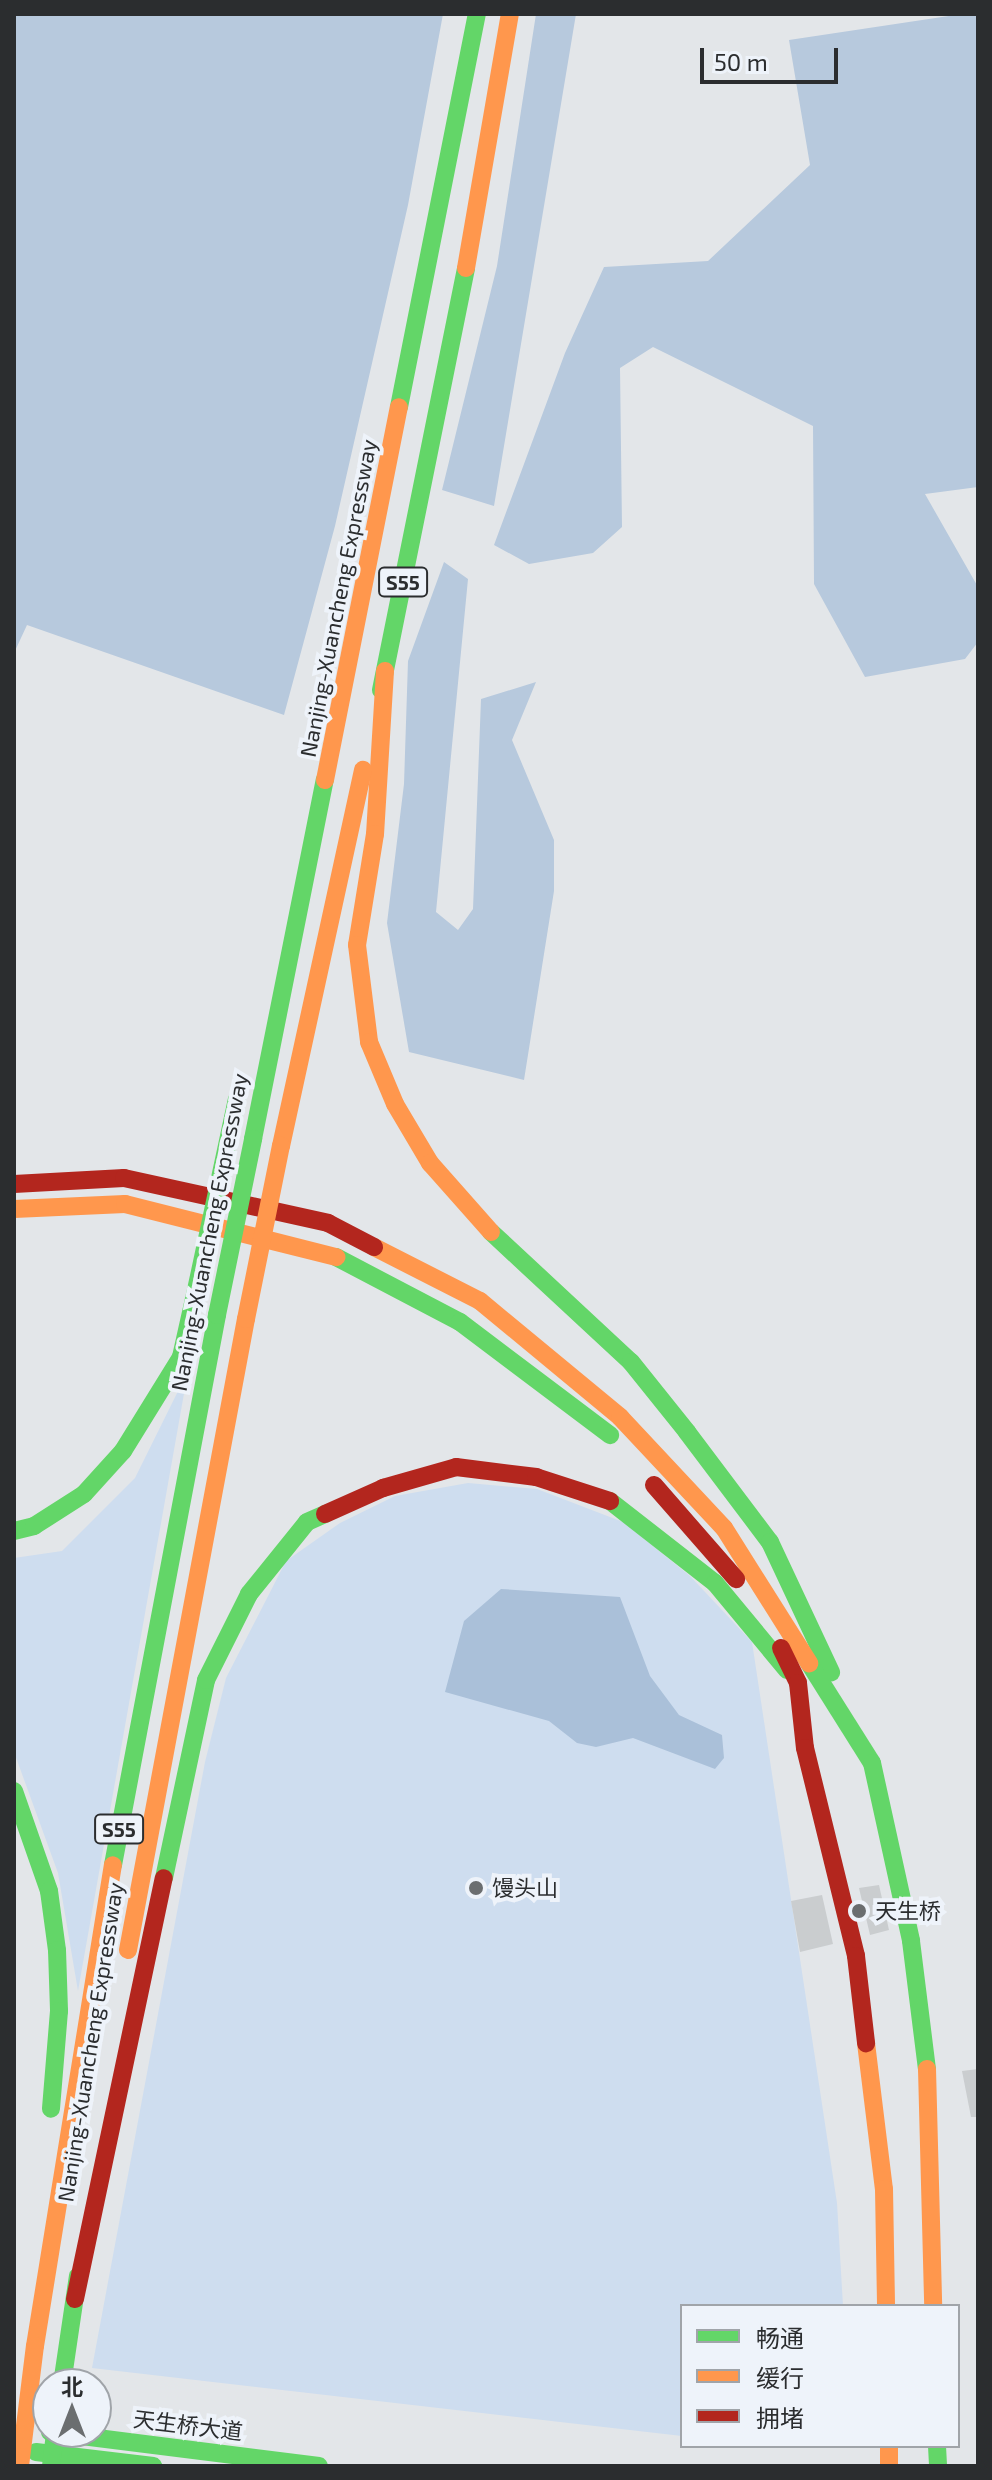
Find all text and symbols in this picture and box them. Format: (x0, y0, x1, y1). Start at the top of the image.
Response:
scale bar (704, 32, 842, 82)
text: 50 m (714, 47, 768, 76)
street label: Nanjing-Xuancheng Expressway (294, 437, 382, 759)
road number: S55 (377, 566, 429, 598)
street label: Nanjing-Xuancheng Expressway (165, 1071, 253, 1393)
road number: S55 (93, 1813, 145, 1845)
place label: 馒头山 (492, 1875, 558, 1901)
marker: 馒头山 (467, 1879, 485, 1897)
street label: Nanjing-Xuancheng Expressway (52, 1880, 128, 2204)
place label: 天生桥 (875, 1898, 941, 1924)
marker: 天生桥 (850, 1902, 868, 1920)
legend (680, 2304, 960, 2448)
text: 畅通 (756, 2323, 804, 2352)
text: 缓行 (756, 2363, 804, 2392)
north arrow (32, 2368, 112, 2448)
text: 北 (61, 2373, 83, 2399)
text: 拥堵 (756, 2403, 804, 2432)
street label: 天生桥大道 (132, 2405, 244, 2445)

